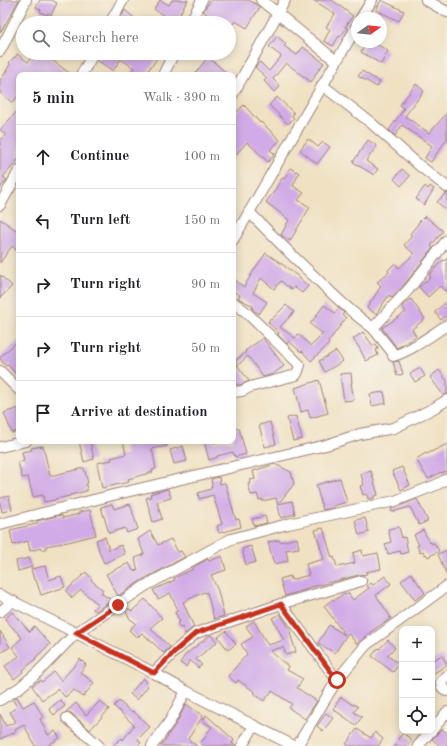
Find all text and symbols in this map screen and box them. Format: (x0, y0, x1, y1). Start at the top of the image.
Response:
north arrow (351, 12, 387, 48)
search box (16, 16, 236, 60)
icon: search (30, 27, 52, 49)
text: Search here (62, 31, 139, 46)
text: 5 min (32, 90, 75, 107)
text: Walk · 390 m (143, 91, 220, 104)
icon: ahead (32, 146, 54, 168)
text: Continue (70, 149, 129, 164)
text: 100 m (183, 150, 220, 163)
icon: left (32, 210, 54, 232)
text: Turn left (70, 213, 130, 228)
text: 150 m (183, 214, 220, 227)
icon: right (32, 274, 54, 296)
text: Turn right (70, 277, 141, 292)
text: 90 m (191, 278, 220, 291)
icon: right (32, 338, 54, 360)
text: Turn right (70, 341, 141, 356)
text: 50 m (191, 342, 220, 355)
icon: arrive (32, 402, 54, 424)
text: Arrive at destination (70, 405, 208, 420)
route end (109, 596, 127, 614)
map controls (399, 626, 435, 734)
button: + (399, 626, 435, 662)
button: − (399, 662, 435, 698)
route start (328, 671, 346, 689)
button: locate (399, 698, 435, 734)

